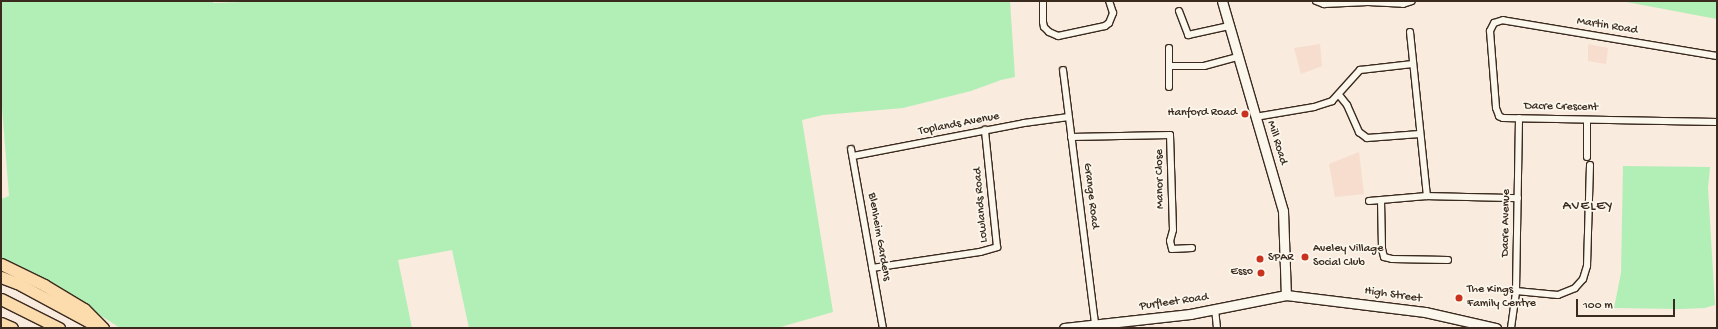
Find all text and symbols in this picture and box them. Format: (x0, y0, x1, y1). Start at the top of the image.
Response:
street label: Martin Road (1576, 15, 1638, 39)
street label: Dacre Crescent (1524, 100, 1598, 116)
place label: Hanford Road (1168, 107, 1237, 121)
marker: Hanford Road (1240, 109, 1250, 119)
street label: Toplands Avenue (917, 110, 1001, 140)
street label: Mill Road (1262, 119, 1290, 167)
street label: Manor Close (1153, 149, 1169, 209)
street label: Grange Road (1079, 162, 1101, 230)
street label: Lowlands Road (972, 167, 992, 243)
street label: Dacre Avenue (1499, 189, 1515, 257)
street label: Blenheim Gardens (863, 192, 893, 282)
district label: AVELEY (1562, 199, 1614, 215)
place label: Aveley Village Social Club (1313, 243, 1383, 271)
place label: SPAR (1268, 252, 1294, 266)
marker: Aveley Village Social Club (1300, 252, 1310, 262)
marker: SPAR (1255, 254, 1265, 264)
place label: Esso (1230, 266, 1253, 280)
marker: Esso (1256, 268, 1266, 278)
place label: The Kings Family Centre (1467, 284, 1536, 312)
street label: High Street (1363, 285, 1423, 307)
street label: Purfleet Road (1139, 291, 1209, 315)
scale bar (1578, 291, 1677, 317)
marker: The Kings Family Centre (1454, 293, 1464, 303)
text: 100 m (1583, 299, 1613, 313)

